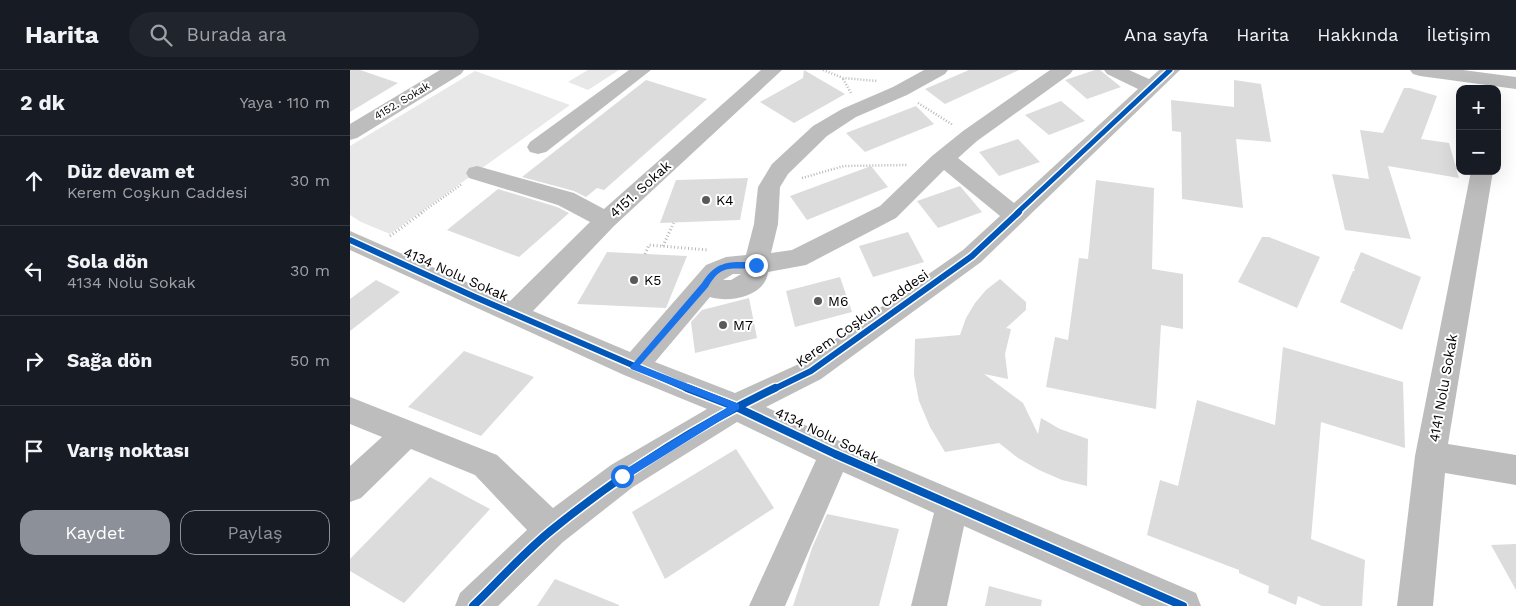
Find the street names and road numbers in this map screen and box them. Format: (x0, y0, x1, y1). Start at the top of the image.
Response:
street label: 4152. Sokak (372, 79, 432, 123)
street label: 4151. Sokak (606, 157, 674, 221)
street label: 4134 Nolu Sokak (401, 244, 511, 304)
street label: Kerem Coşkun Caddesi (793, 266, 931, 370)
street label: 4141 Nolu Sokak (1426, 333, 1460, 443)
street label: 4134 Nolu Sokak (773, 404, 881, 466)

